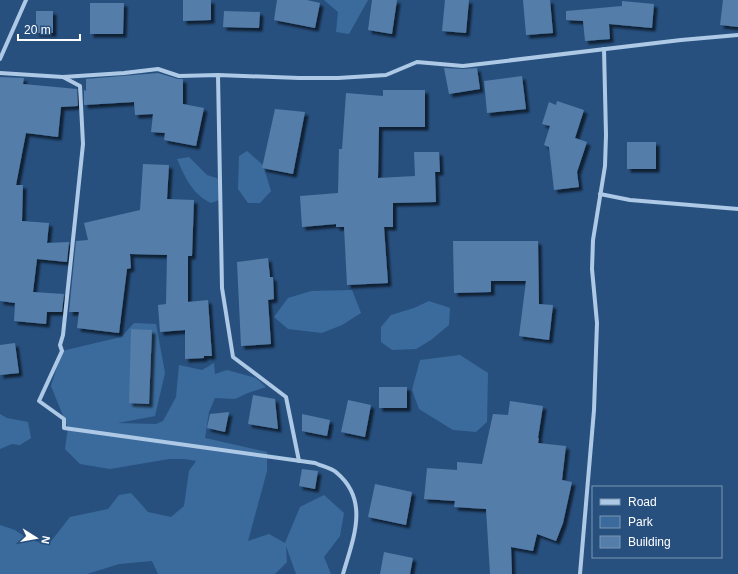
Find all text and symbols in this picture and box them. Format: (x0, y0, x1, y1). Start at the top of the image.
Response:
scale bar (18, 16, 80, 42)
text: 20 m (24, 23, 51, 37)
legend (592, 486, 722, 558)
text: Road (628, 495, 657, 509)
text: Park (628, 515, 654, 529)
north arrow (16, 518, 56, 558)
text: N (39, 535, 52, 545)
text: Building (628, 535, 671, 549)

